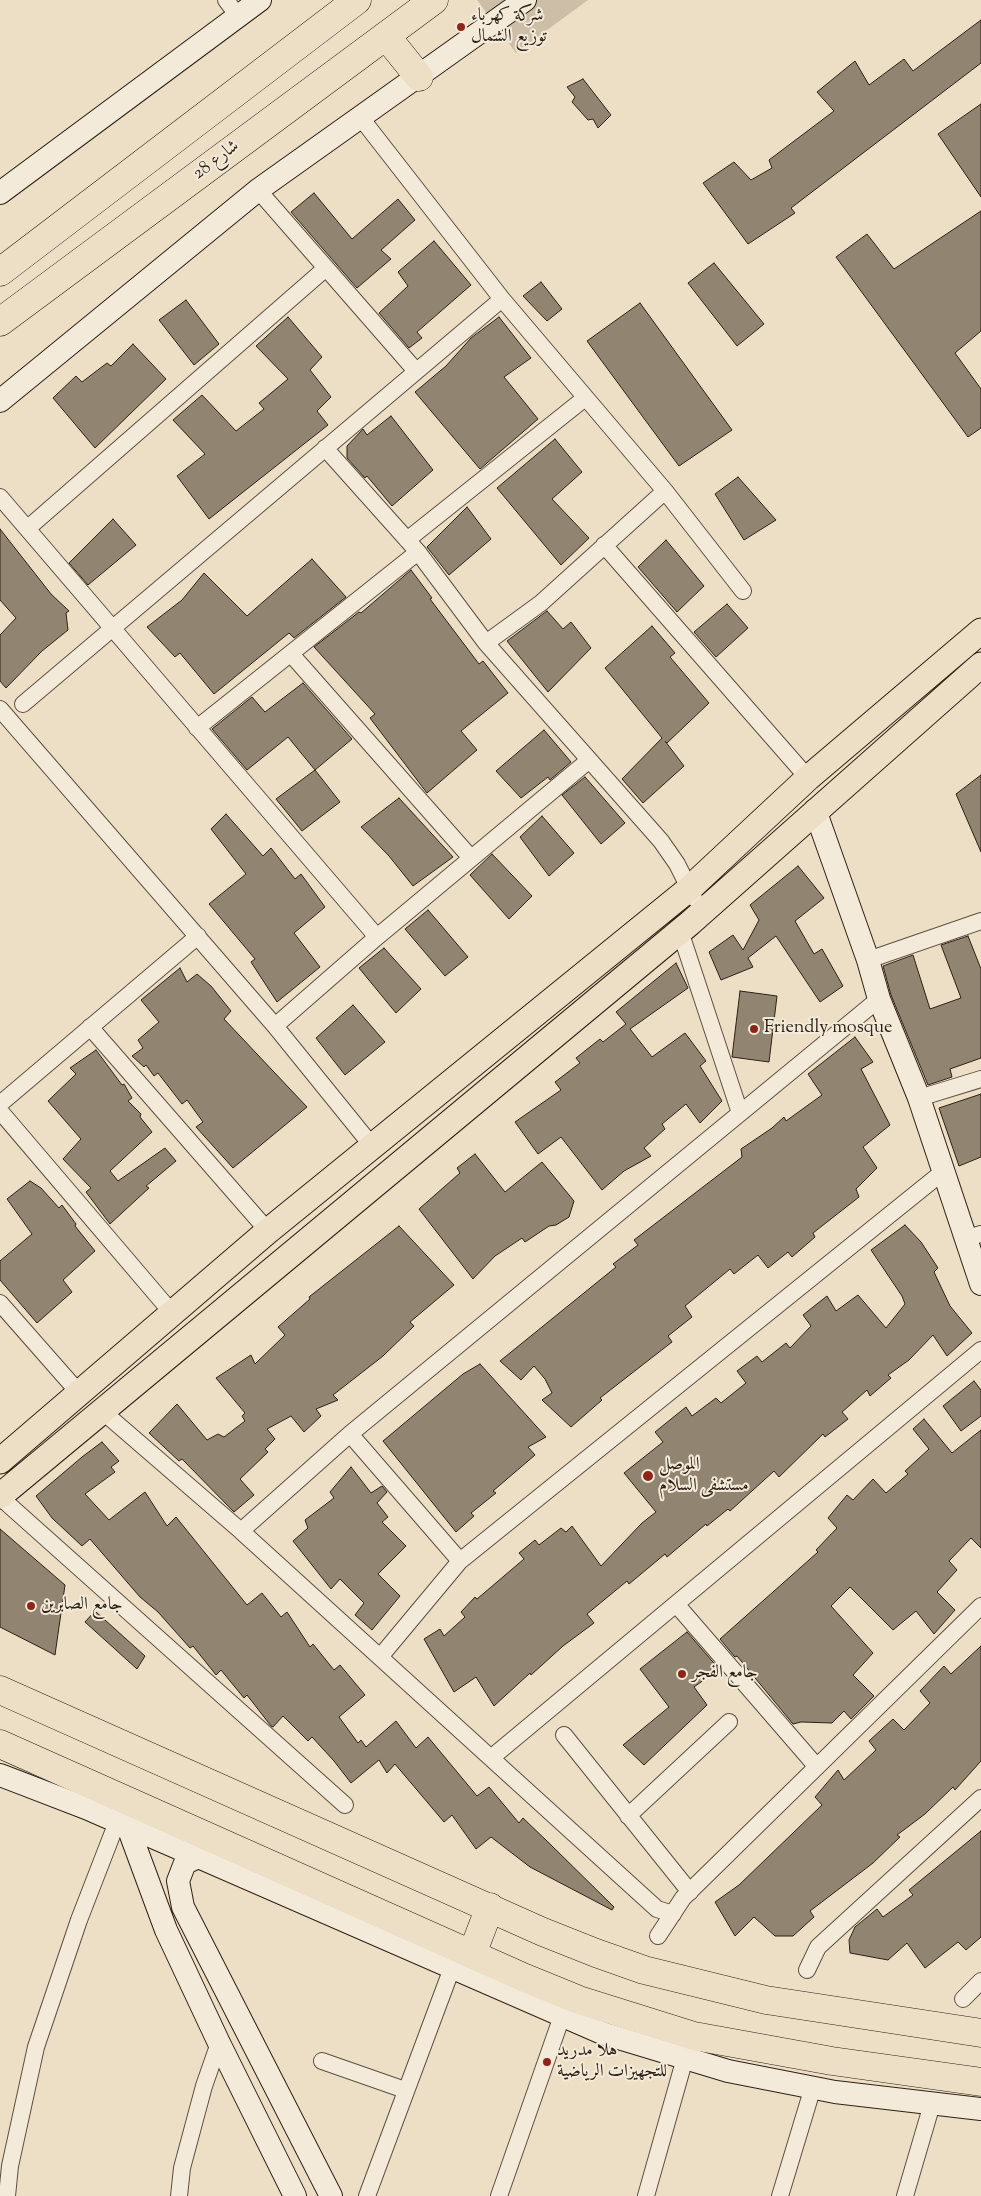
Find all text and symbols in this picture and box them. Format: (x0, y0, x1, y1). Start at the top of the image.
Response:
place label: شركة كهرباء توزيع الشمال (471, 6, 547, 48)
marker: شركة كهرباء توزيع الشمال (455, 21, 467, 33)
street label: شارع 28 (190, 137, 244, 185)
place label: Friendly mosque (764, 1018, 892, 1040)
marker: Friendly mosque (748, 1023, 760, 1035)
place label: الموصل مستشفى السلام (659, 1455, 749, 1498)
marker: الموصل مستشفى السلام (641, 1469, 655, 1483)
place label: جامع الصابرين (41, 1595, 123, 1617)
marker: جامع الصابرين (25, 1600, 37, 1612)
place label: جامع الفجر (692, 1663, 758, 1685)
marker: جامع الفجر (676, 1668, 688, 1680)
place label: هلا مدريد للتجهيزات الرياضية (557, 2041, 667, 2084)
marker: هلا مدريد للتجهيزات الرياضية (541, 2056, 553, 2068)

